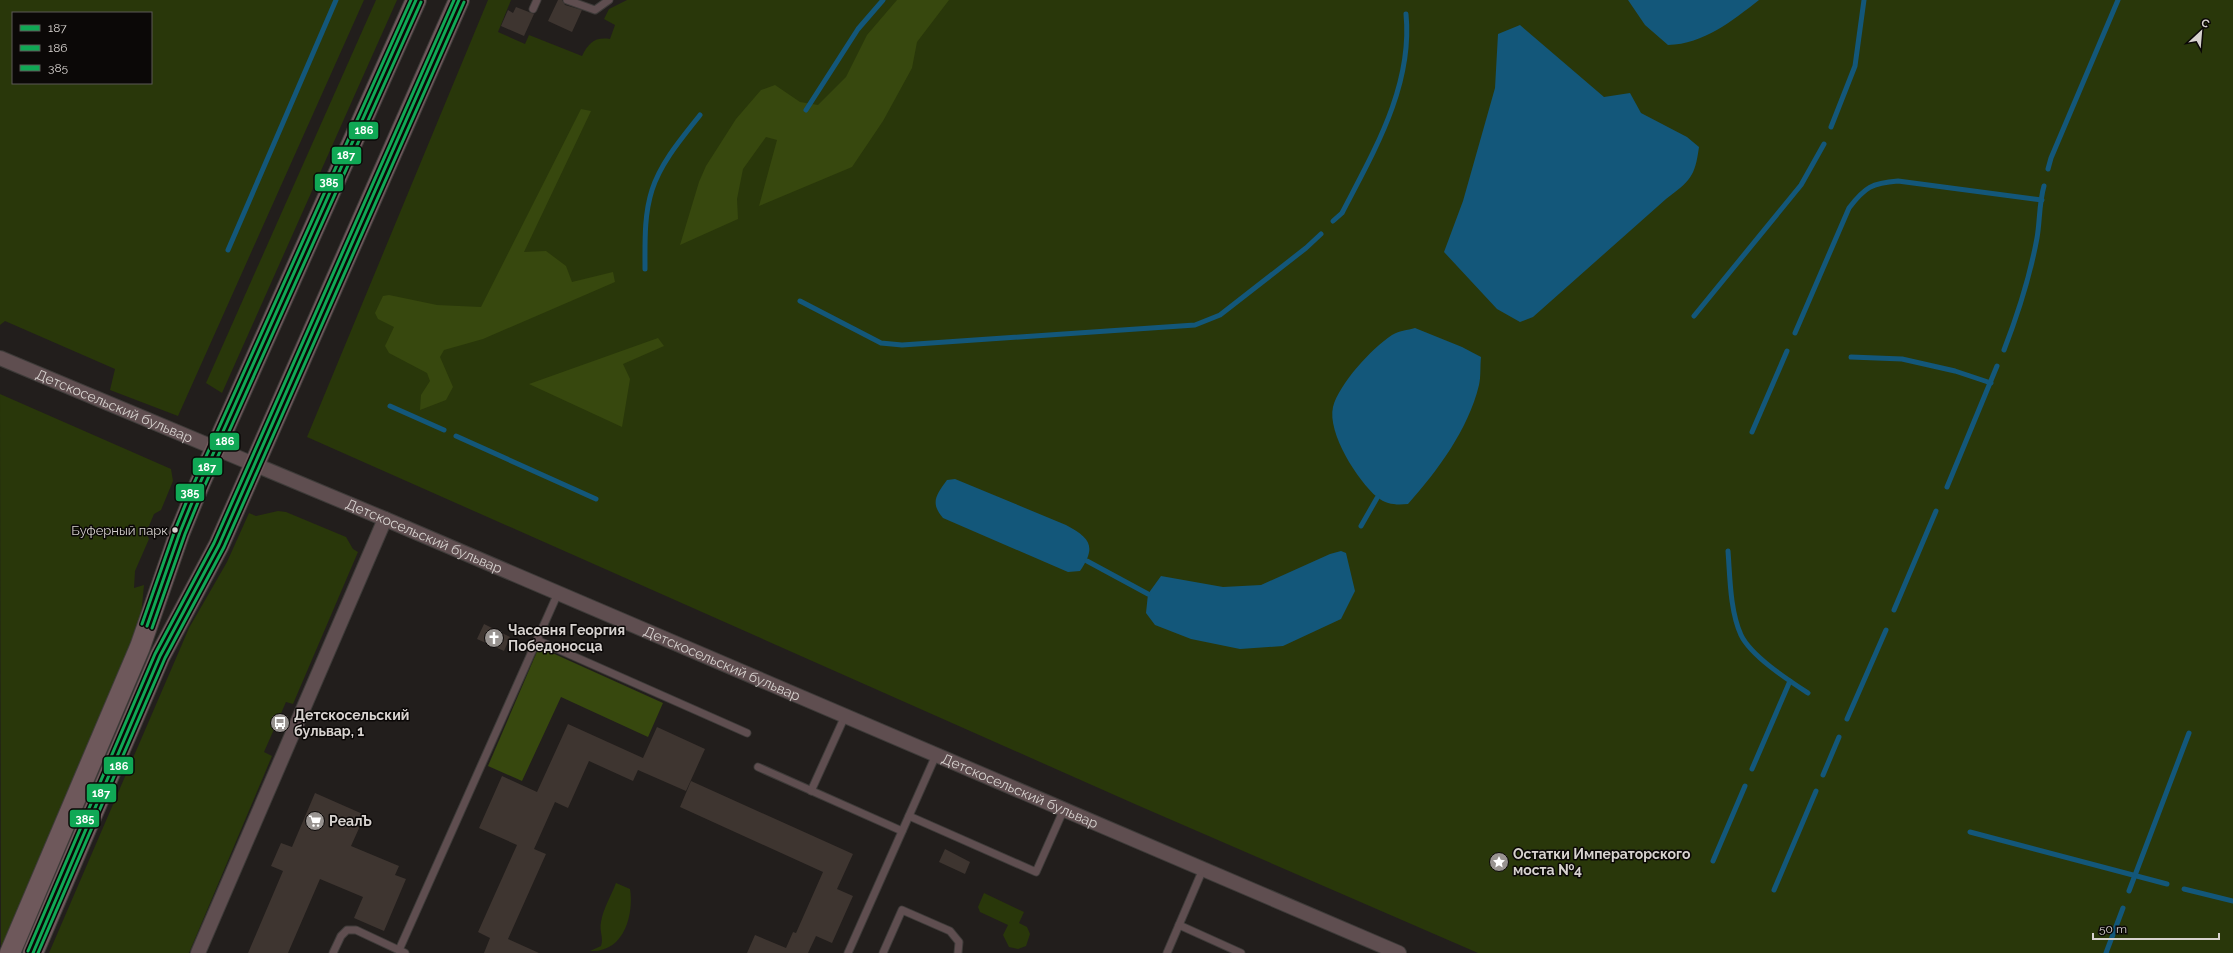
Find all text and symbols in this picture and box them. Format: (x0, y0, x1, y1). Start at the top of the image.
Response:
legend (12, 12, 152, 84)
north arrow (2181, 12, 2221, 52)
text: С (2199, 16, 2212, 31)
text: 187 (48, 21, 67, 35)
text: 186 (48, 41, 68, 55)
text: 385 (48, 61, 69, 75)
line badge: 186 (348, 121, 379, 140)
text: 186 (355, 124, 374, 137)
line badge: 187 (331, 146, 362, 165)
text: 187 (337, 149, 356, 162)
line badge: 385 (314, 173, 344, 192)
text: 385 (320, 176, 338, 189)
street label: Детскосельский бульвар (34, 366, 196, 446)
line badge: 186 (209, 432, 240, 451)
text: 186 (216, 435, 235, 448)
line badge: 187 (192, 457, 223, 476)
text: 187 (198, 461, 217, 474)
line badge: 385 (175, 483, 205, 502)
text: 385 (181, 487, 199, 500)
street label: Детскосельский бульвар (344, 496, 505, 576)
place label: Буферный парк (71, 523, 168, 538)
marker: Буферный парк (170, 525, 180, 535)
place label: Часовня Георгия Победоносца (508, 622, 625, 654)
street label: Детскосельский бульвар (641, 623, 803, 704)
church icon: Часовня Георгия Победоносца (483, 627, 505, 649)
place label: Детскосельский бульвар, 1 (294, 707, 409, 739)
bus stop icon: Детскосельский бульвар, 1 (269, 712, 291, 734)
street label: Детскосельский бульвар (939, 750, 1101, 831)
line badge: 186 (103, 756, 134, 775)
text: 186 (110, 760, 129, 773)
line badge: 187 (86, 783, 117, 803)
text: 187 (92, 787, 111, 800)
line badge: 385 (69, 809, 100, 828)
supermarket icon: РеалЪ (304, 810, 326, 832)
text: 385 (76, 813, 94, 826)
place label: РеалЪ (329, 813, 372, 829)
place label: Остатки Императорского моста №4 (1513, 846, 1691, 878)
place icon: Остатки Императорского моста №4 (1488, 851, 1510, 873)
scale bar (2093, 915, 2219, 941)
text: 50 m (2099, 922, 2127, 936)

